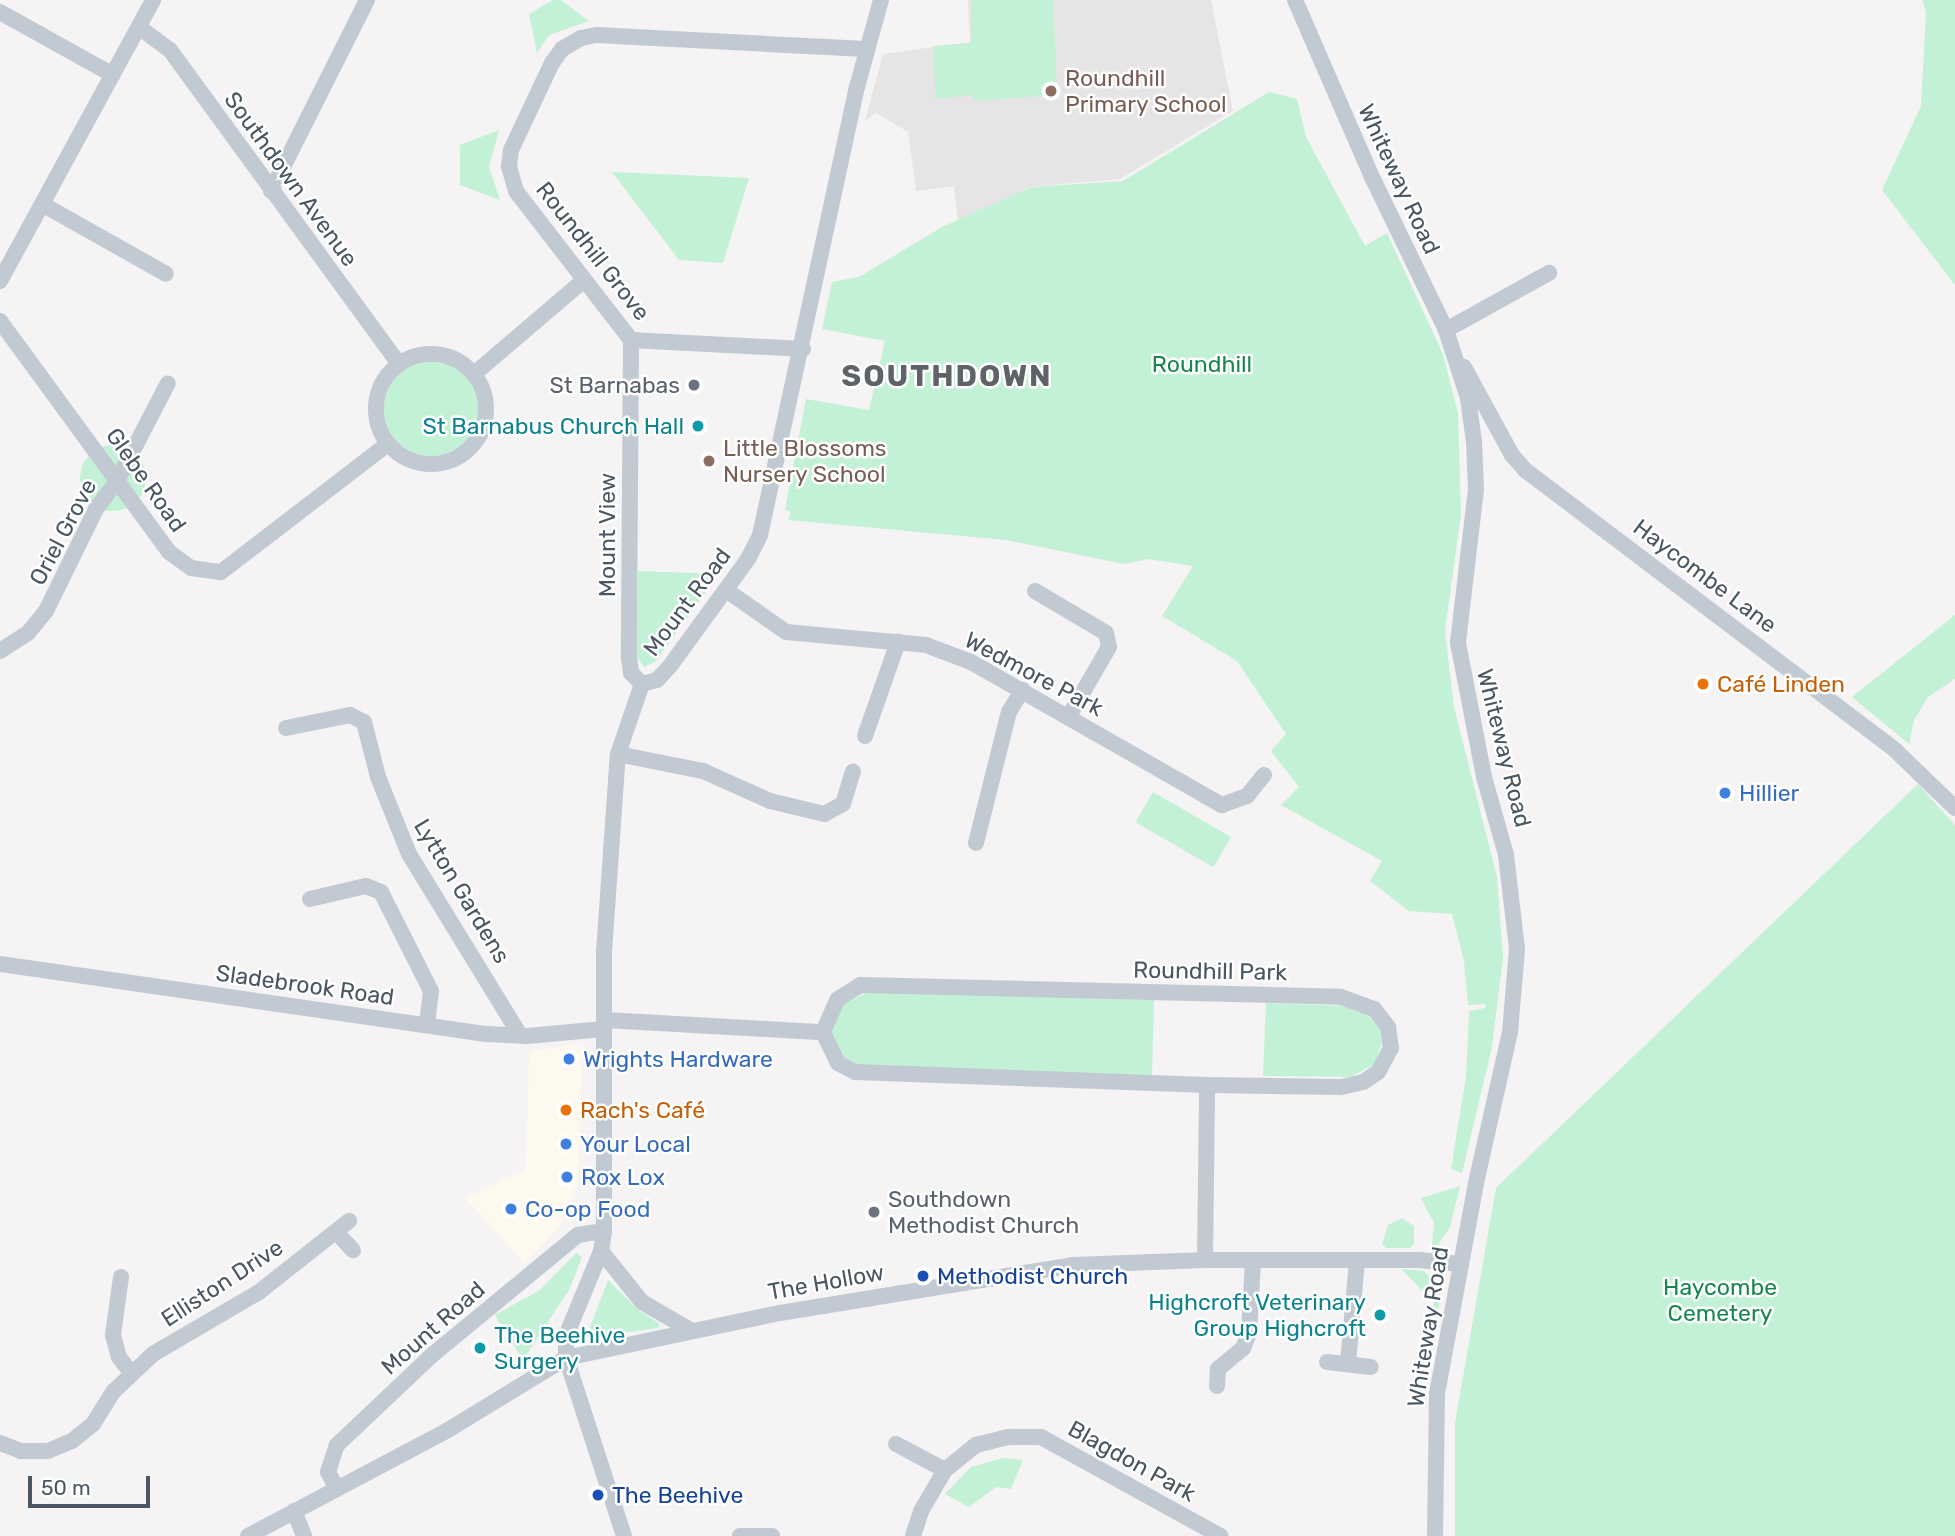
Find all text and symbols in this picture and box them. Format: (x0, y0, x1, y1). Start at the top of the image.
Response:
place label: Roundhill Primary School (1065, 64, 1227, 118)
marker: Roundhill Primary School (1043, 83, 1059, 99)
street label: Southdown Avenue (218, 86, 364, 272)
street label: Whiteway Road (1352, 99, 1446, 259)
street label: Roundhill Grove (530, 176, 656, 326)
park label: Roundhill (1152, 350, 1252, 378)
district label: SOUTHDOWN (842, 358, 1052, 394)
place label: St Barnabas (550, 371, 680, 399)
marker: St Barnabas (686, 377, 702, 393)
place label: St Barnabus Church Hall (422, 412, 684, 440)
marker: St Barnabus Church Hall (690, 418, 706, 434)
street label: Glebe Road (100, 423, 192, 537)
place label: Little Blossoms Nursery School (723, 434, 887, 488)
marker: Little Blossoms Nursery School (701, 453, 717, 469)
street label: Mount View (593, 472, 621, 598)
street label: Oriel Grove (24, 474, 102, 590)
street label: Haycombe Lane (1628, 513, 1782, 639)
street label: Mount Road (637, 542, 737, 662)
street label: Wedmore Park (960, 626, 1108, 722)
street label: Whiteway Road (1471, 666, 1537, 830)
place label: Café Linden (1717, 670, 1845, 698)
marker: Café Linden (1695, 676, 1711, 692)
place label: Hillier (1739, 779, 1799, 807)
marker: Hillier (1717, 785, 1733, 801)
street label: Lytton Gardens (408, 814, 516, 968)
street label: Roundhill Park (1133, 956, 1287, 986)
street label: Sladebrook Road (214, 959, 396, 1011)
place label: Wrights Hardware (583, 1045, 773, 1073)
marker: Wrights Hardware (561, 1051, 577, 1067)
place label: Rach's Café (580, 1096, 705, 1124)
marker: Rach's Café (558, 1102, 574, 1118)
place label: Your Local (580, 1130, 691, 1158)
marker: Your Local (558, 1136, 574, 1152)
place label: Rox Lox (581, 1163, 665, 1191)
marker: Rox Lox (559, 1169, 575, 1185)
place label: Southdown Methodist Church (888, 1185, 1079, 1239)
place label: Co-op Food (525, 1195, 650, 1223)
marker: Co-op Food (503, 1201, 519, 1217)
marker: Southdown Methodist Church (866, 1204, 882, 1220)
street label: Elliston Drive (156, 1233, 288, 1333)
street label: Whiteway Road (1402, 1244, 1454, 1410)
street label: The Hollow (766, 1258, 886, 1306)
place label: Methodist Church (937, 1262, 1128, 1290)
marker: Methodist Church (915, 1268, 931, 1284)
park label: Haycombe Cemetery (1663, 1273, 1777, 1327)
street label: Mount Road (376, 1276, 490, 1380)
place label: Highcroft Veterinary Group Highcroft (1148, 1288, 1366, 1342)
marker: Highcroft Veterinary Group Highcroft (1372, 1307, 1388, 1323)
place label: The Beehive Surgery (494, 1321, 625, 1375)
marker: The Beehive Surgery (472, 1340, 488, 1356)
street label: Blagdon Park (1063, 1415, 1201, 1507)
scale bar (32, 1462, 154, 1506)
text: 50 m (41, 1475, 91, 1500)
place label: The Beehive (612, 1481, 743, 1509)
marker: The Beehive (590, 1487, 606, 1503)

